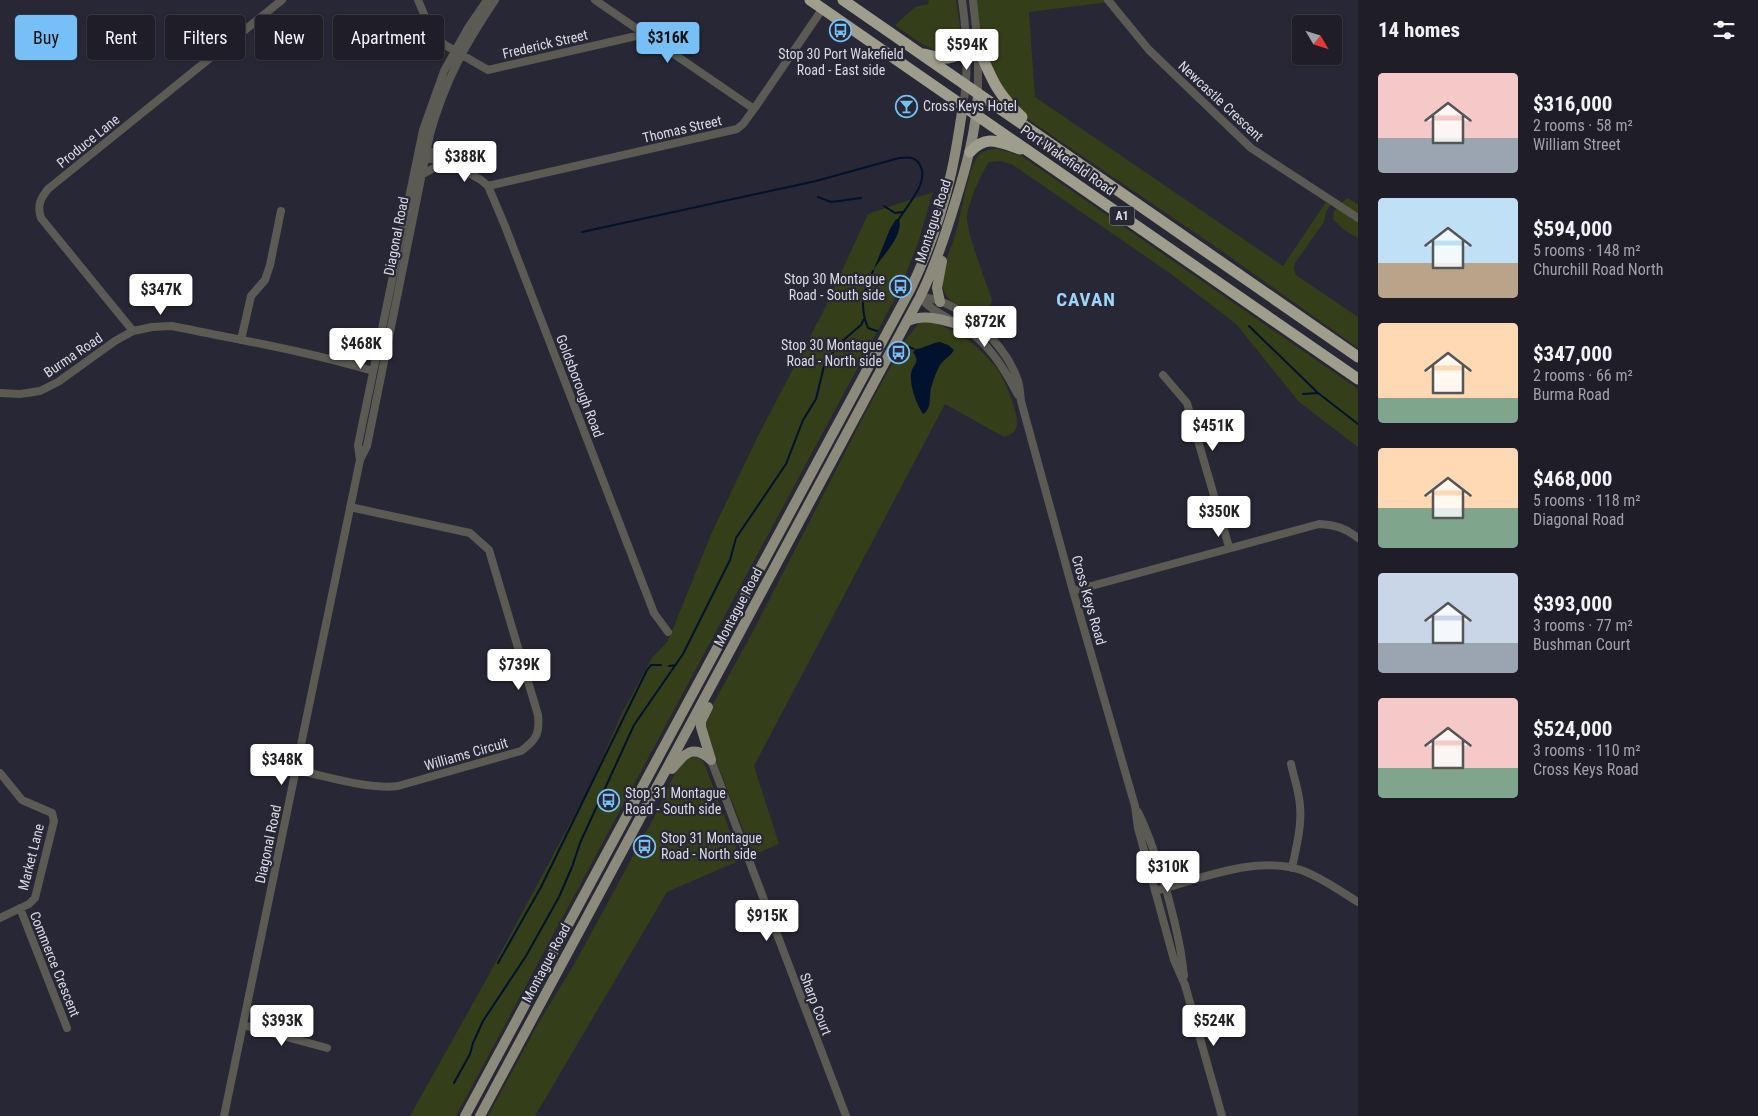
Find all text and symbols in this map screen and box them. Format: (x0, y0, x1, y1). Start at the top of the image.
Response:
chip: Buy (15, 15, 77, 60)
chip: Rent (87, 15, 155, 60)
chip: Filters (165, 15, 245, 60)
chip: New (255, 15, 323, 60)
chip: Apartment (333, 15, 444, 60)
north arrow (1292, 15, 1342, 65)
map controls (1292, 15, 1342, 65)
icon: filters (1710, 16, 1738, 44)
text: 14 homes (1378, 18, 1460, 42)
bus stop icon: Stop 30 Port Wakefield Road - East side (829, 19, 853, 43)
pin: $316K (633, 22, 703, 64)
street label: Frederick Street (501, 26, 589, 62)
text: $316K (647, 28, 689, 47)
pin: $594K (932, 28, 1002, 71)
text: $594K (946, 35, 988, 54)
place label: Stop 30 Port Wakefield Road - East side (778, 46, 904, 78)
street label: Newcastle Crescent (1175, 58, 1267, 144)
text: $316,000 (1533, 92, 1612, 116)
icon: home (1418, 93, 1478, 153)
bar icon: Cross Keys Hotel (895, 94, 919, 118)
place label: Cross Keys Hotel (923, 98, 1017, 114)
street label: Produce Lane (54, 111, 123, 171)
street label: Thomas Street (641, 112, 723, 146)
text: 2 rooms · 58 m² (1533, 116, 1633, 135)
street label: Port Wakefield Road (1018, 121, 1118, 199)
text: William Street (1533, 135, 1621, 154)
pin: $388K (430, 140, 500, 183)
text: $388K (444, 147, 486, 166)
street label: Montague Road (912, 177, 954, 265)
street label: Diagonal Road (381, 195, 411, 277)
road number: A1 (1110, 207, 1134, 226)
text: $594,000 (1533, 217, 1612, 241)
icon: home (1418, 218, 1478, 278)
text: 5 rooms · 148 m² (1533, 241, 1641, 260)
text: Churchill Road North (1533, 260, 1664, 279)
place label: Stop 30 Montague Road - South side (784, 271, 885, 303)
pin: $347K (126, 274, 196, 316)
bus stop icon: Stop 30 Montague Road - South side (889, 275, 913, 299)
text: $347K (140, 280, 182, 299)
district label: CAVAN (1056, 288, 1116, 311)
pin: $872K (950, 306, 1020, 348)
text: $872K (964, 312, 1006, 331)
pin: $468K (326, 328, 396, 370)
street label: Burma Road (41, 330, 105, 380)
street label: Goldsborough Road (553, 332, 607, 440)
text: $468K (340, 334, 382, 353)
place label: Stop 30 Montague Road - North side (781, 337, 882, 369)
bus stop icon: Stop 30 Montague Road - North side (886, 341, 910, 365)
text: $347,000 (1533, 342, 1612, 366)
icon: home (1418, 343, 1478, 403)
text: 2 rooms · 66 m² (1533, 366, 1633, 385)
text: Burma Road (1533, 385, 1610, 404)
pin: $451K (1178, 410, 1248, 452)
text: $451K (1192, 416, 1234, 435)
text: $468,000 (1533, 467, 1612, 491)
icon: home (1418, 468, 1478, 528)
text: 5 rooms · 118 m² (1533, 491, 1641, 510)
pin: $350K (1184, 496, 1254, 538)
text: $350K (1198, 502, 1240, 521)
text: Diagonal Road (1533, 510, 1624, 529)
street label: Cross Keys Road (1069, 553, 1109, 647)
street label: Montague Road (711, 565, 765, 649)
text: $393,000 (1533, 592, 1612, 616)
icon: home (1418, 593, 1478, 653)
text: 3 rooms · 77 m² (1533, 616, 1633, 635)
text: Bushman Court (1533, 635, 1630, 654)
pin: $739K (484, 648, 554, 691)
text: $739K (498, 655, 540, 674)
text: $524,000 (1533, 717, 1612, 741)
icon: home (1418, 718, 1478, 778)
street label: Williams Circuit (422, 734, 510, 774)
text: 3 rooms · 110 m² (1533, 741, 1641, 760)
pin: $348K (247, 744, 317, 786)
text: $348K (261, 750, 303, 769)
text: Cross Keys Road (1533, 760, 1639, 779)
place label: Stop 31 Montague Road - South side (625, 785, 726, 817)
bus stop icon: Stop 31 Montague Road - South side (597, 789, 621, 813)
street label: Diagonal Road (252, 803, 284, 885)
street label: Market Lane (15, 821, 47, 892)
place label: Stop 31 Montague Road - North side (661, 830, 762, 862)
bus stop icon: Stop 31 Montague Road - North side (633, 834, 657, 858)
pin: $310K (1133, 850, 1203, 893)
text: $310K (1147, 857, 1189, 876)
pin: $915K (732, 900, 802, 942)
text: $915K (746, 906, 788, 925)
street label: Commerce Crescent (27, 909, 83, 1019)
street label: Montague Road (519, 921, 573, 1005)
street label: Sharp Court (797, 971, 835, 1037)
pin: $393K (247, 1004, 317, 1047)
pin: $524K (1179, 1004, 1249, 1047)
text: $393K (261, 1011, 303, 1030)
text: $524K (1193, 1011, 1235, 1030)

